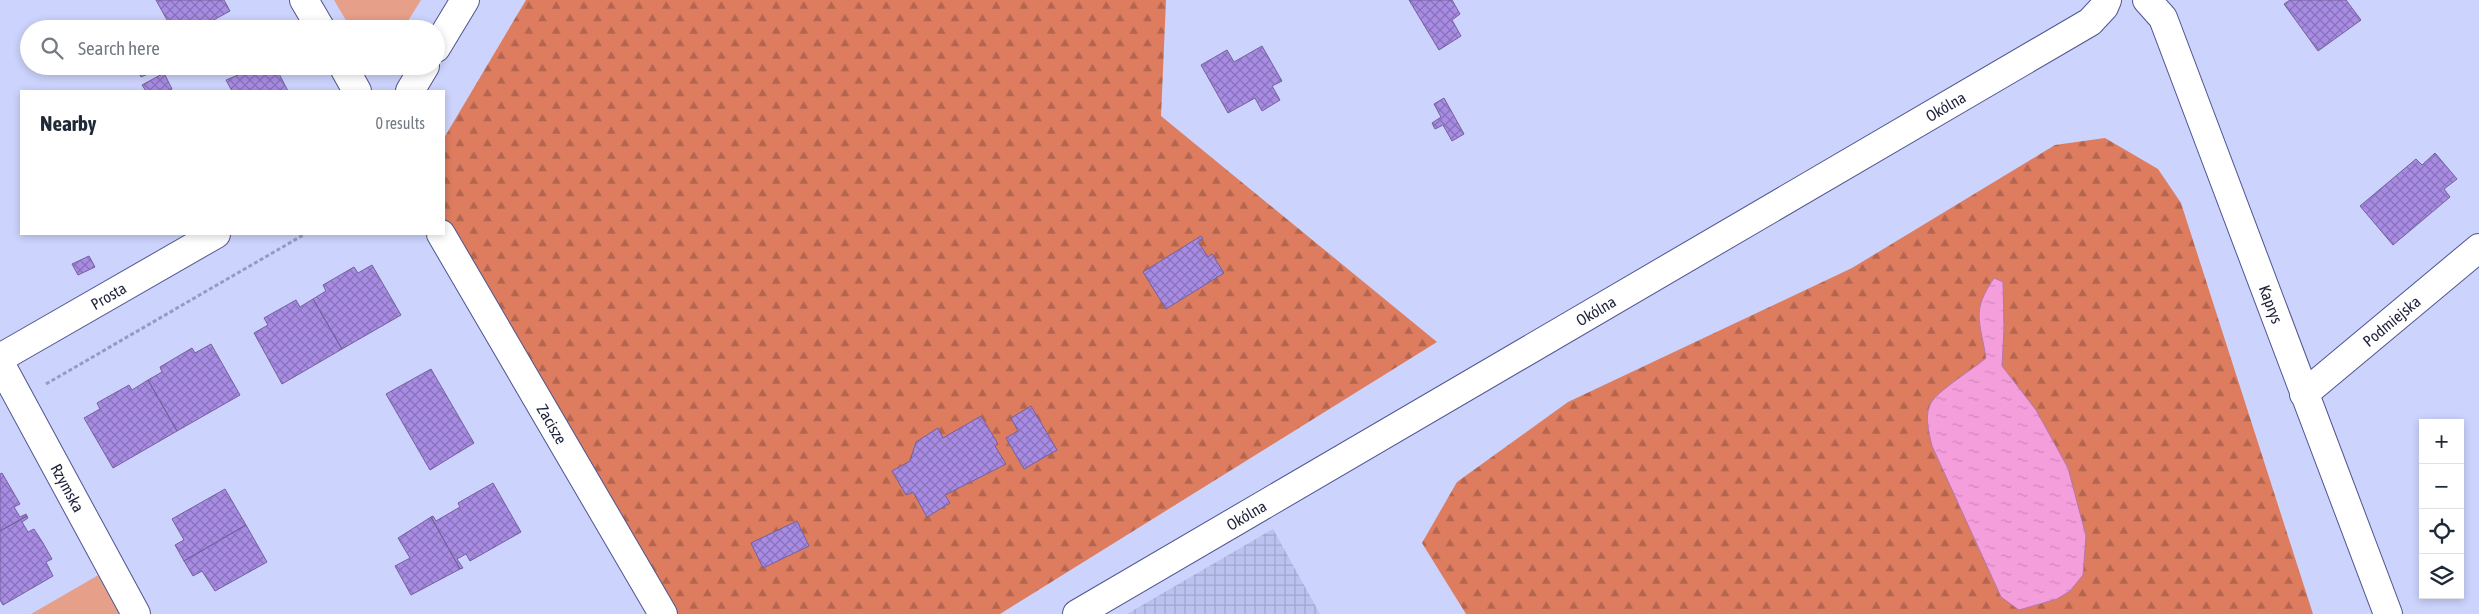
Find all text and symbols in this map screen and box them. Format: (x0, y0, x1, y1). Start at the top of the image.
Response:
search box (20, 20, 445, 75)
icon: search (38, 34, 66, 62)
text: Search here (78, 37, 160, 59)
street label: Okólna (1922, 88, 1969, 125)
text: Nearby (40, 111, 96, 135)
text: 0 results (375, 114, 425, 132)
street label: Prosta (88, 279, 129, 313)
street label: Kaprys (2256, 283, 2287, 326)
street label: Okólna (1573, 292, 1619, 329)
street label: Podmiejska (2359, 292, 2424, 350)
street label: Zacisze (533, 401, 571, 447)
map controls (2419, 419, 2464, 599)
button: + (2419, 419, 2464, 464)
street label: Rzymska (47, 461, 88, 515)
button: − (2419, 464, 2464, 509)
street label: Okólna (1223, 496, 1269, 534)
button: locate (2419, 509, 2464, 554)
button: layers (2419, 554, 2464, 599)

